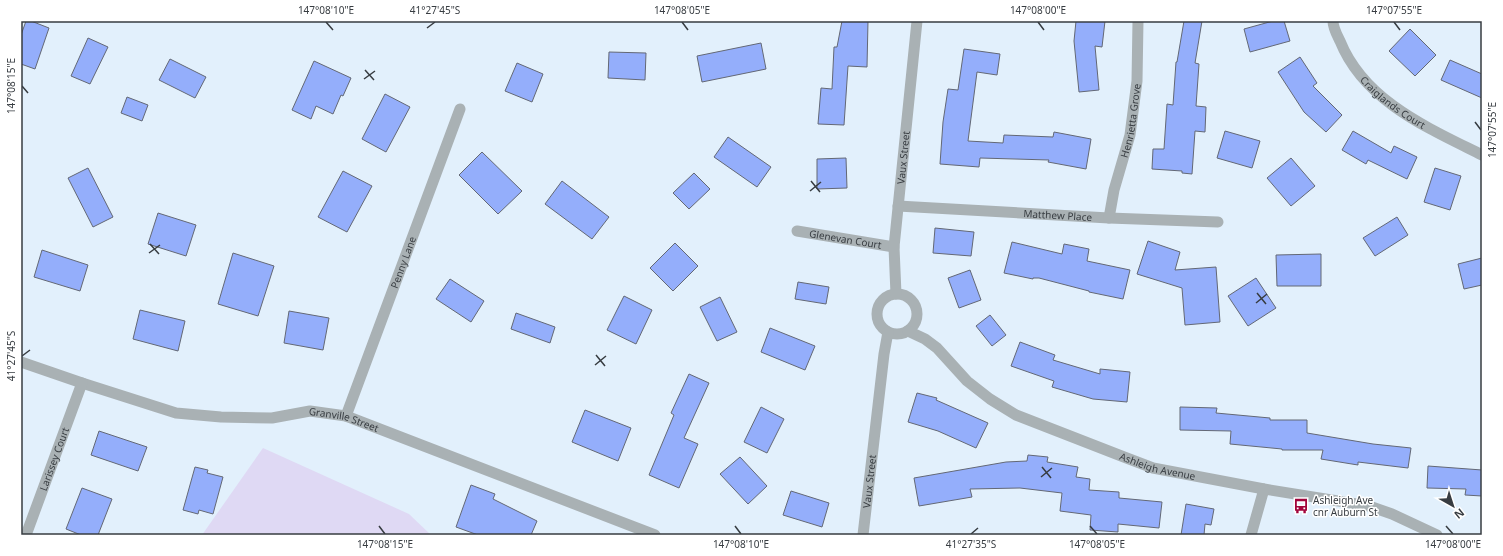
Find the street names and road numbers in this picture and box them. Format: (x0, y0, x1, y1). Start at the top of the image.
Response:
street label: Craiglands Court (1357, 73, 1428, 132)
street label: Henrietta Grove (1117, 82, 1144, 159)
street label: Vaux Street (893, 130, 913, 185)
street label: Matthew Place (1023, 206, 1093, 224)
street label: Glenevan Court (808, 226, 883, 252)
street label: Penny Lane (387, 234, 419, 290)
street label: Granville Street (308, 404, 381, 435)
street label: Larissey Court (36, 425, 72, 493)
street label: Ashleigh Avenue (1118, 449, 1197, 483)
street label: Vaux Street (859, 454, 879, 509)

